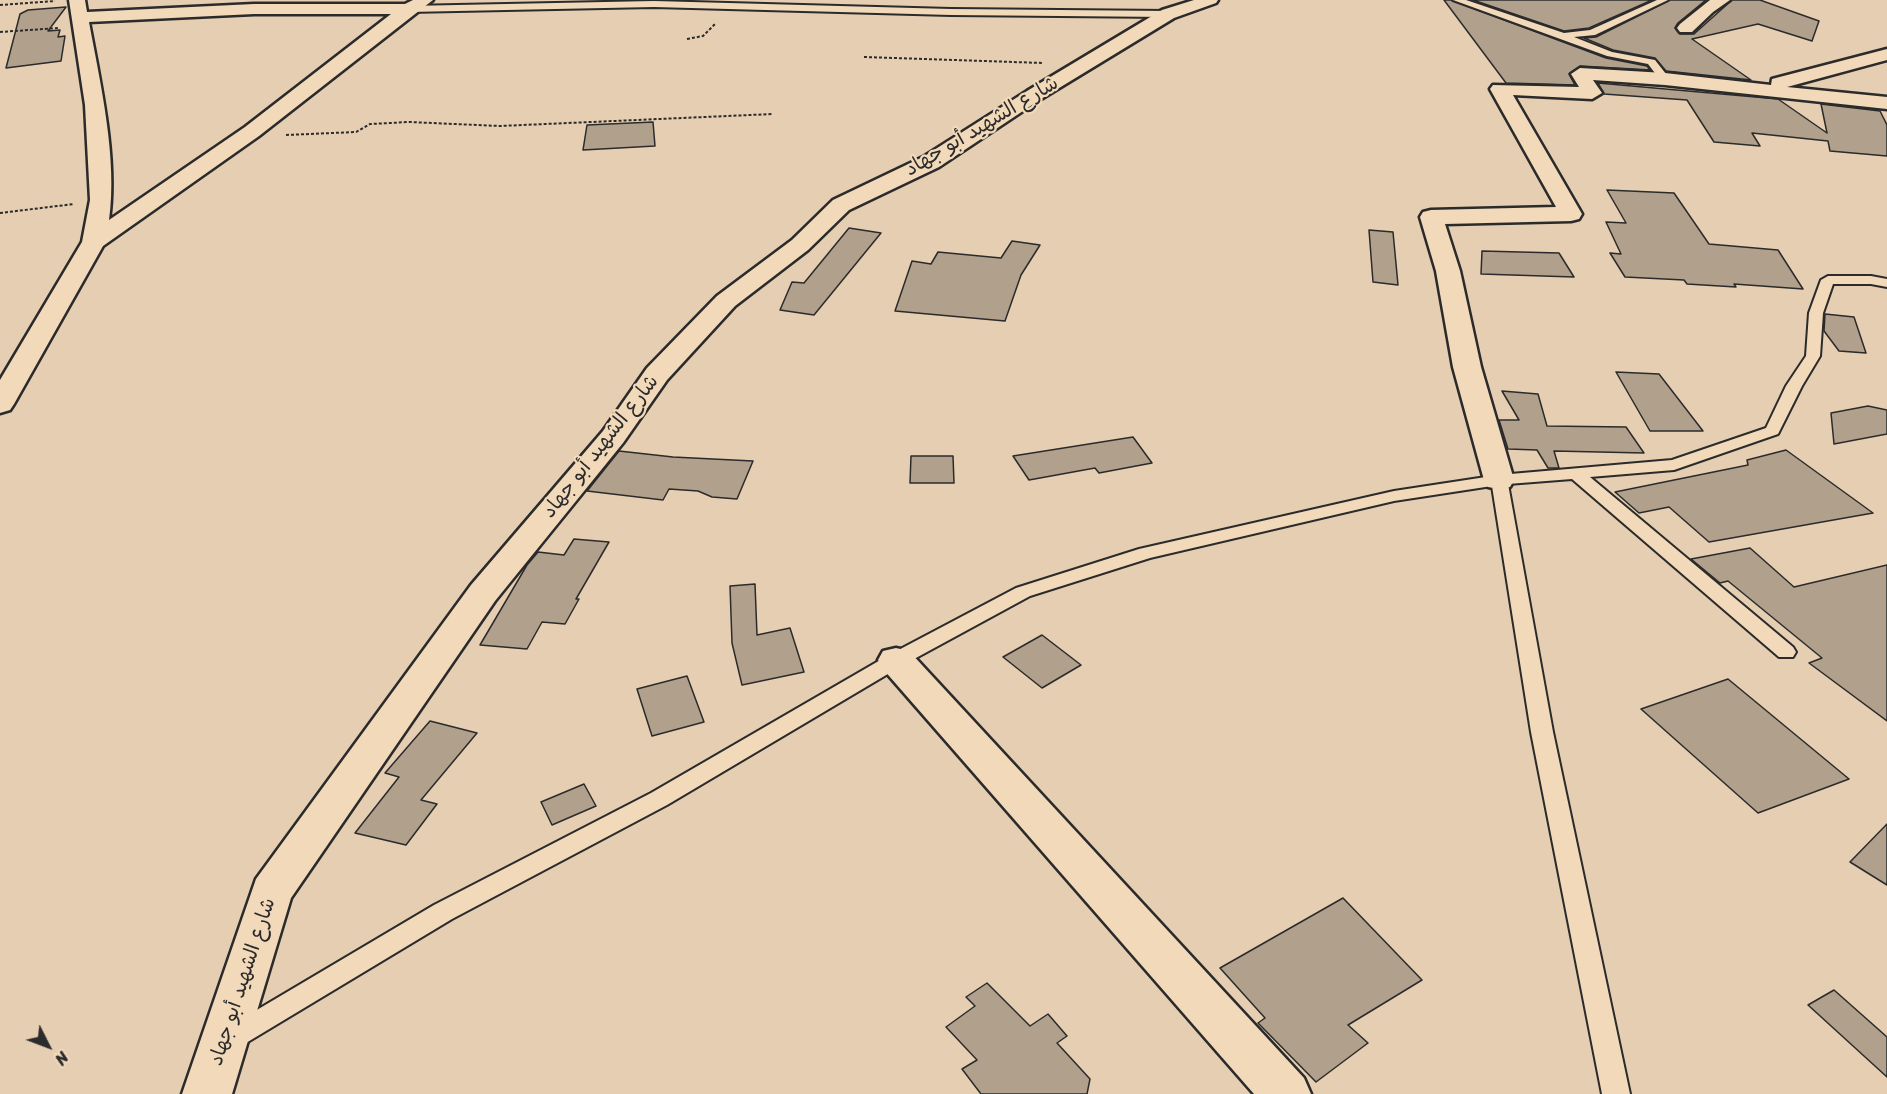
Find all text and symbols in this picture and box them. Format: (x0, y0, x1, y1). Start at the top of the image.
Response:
street label: شارع الشهيد أبو جهاد (901, 72, 1063, 182)
street label: شارع الشهيد أبو جهاد (538, 371, 664, 523)
street label: شارع الشهيد أبو جهاد (205, 895, 281, 1069)
north arrow (18, 1016, 78, 1076)
text: N (47, 1045, 76, 1072)

